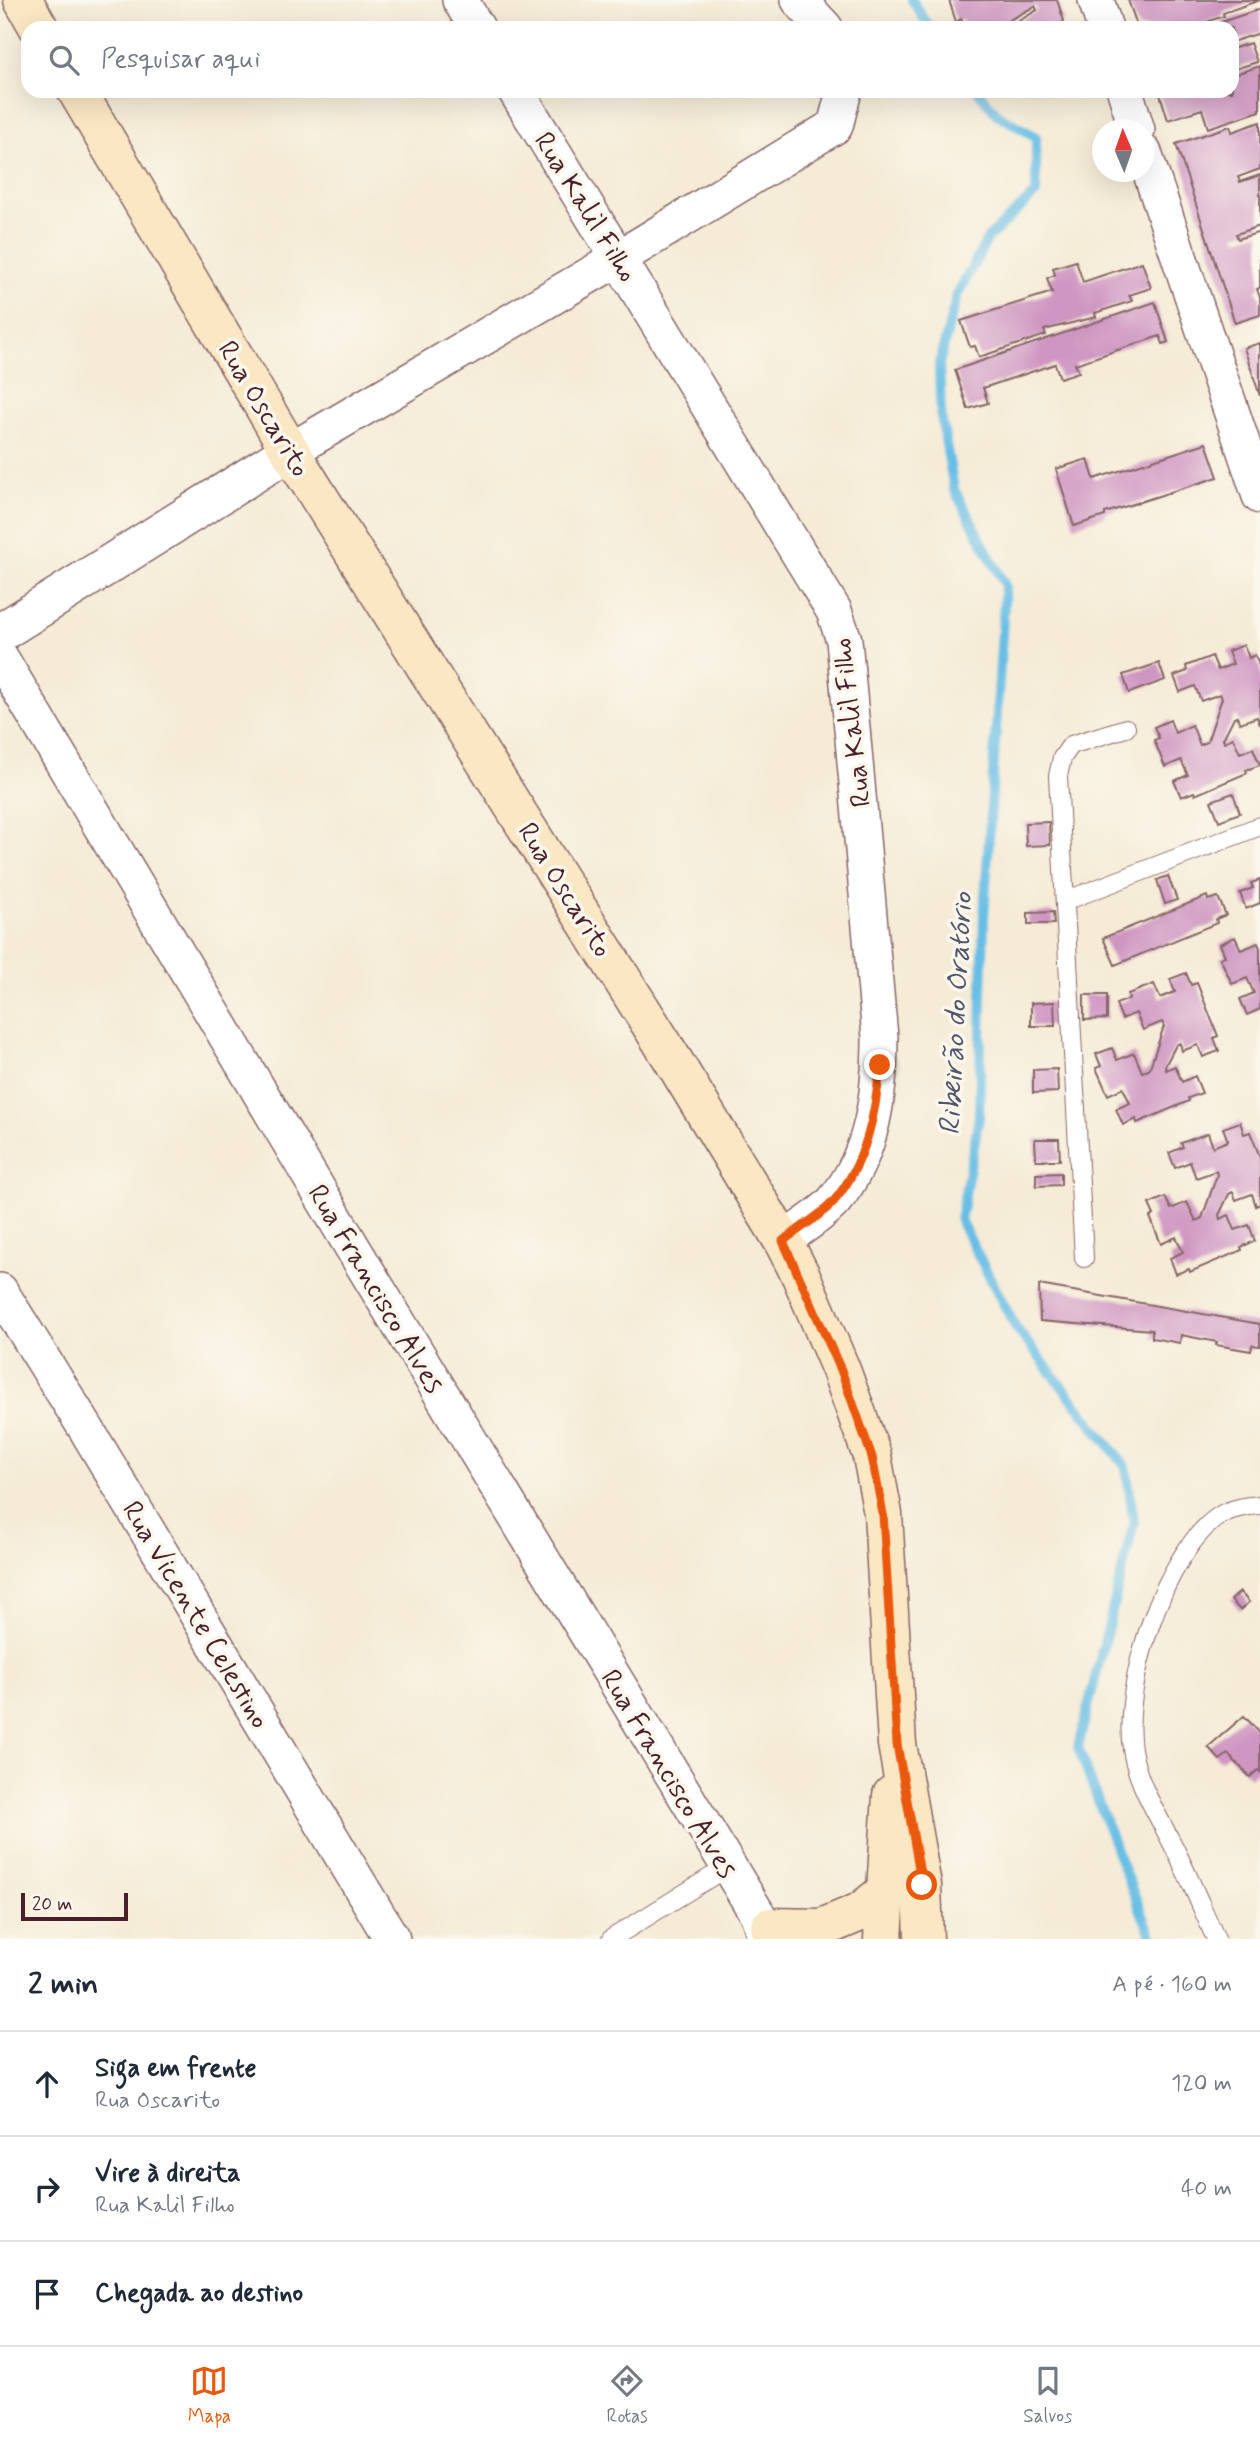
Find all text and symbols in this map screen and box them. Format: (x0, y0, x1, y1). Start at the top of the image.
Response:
search box (21, 21, 1239, 98)
icon: search (45, 41, 83, 79)
text: Pesquisar aqui (101, 43, 260, 77)
north arrow (1092, 119, 1155, 182)
street label: Rua Kalil Filho (524, 125, 646, 289)
street label: Rua Oscarito (208, 334, 318, 484)
street label: Rua Kalil Filho (824, 636, 881, 809)
street label: Rua Oscarito (508, 816, 620, 965)
water label: Ribeirão do Oratório (931, 891, 982, 1136)
route end (864, 1049, 895, 1080)
street label: Rua Francisco Alves (298, 1178, 452, 1401)
street label: Rua Vicente Celestino (112, 1495, 277, 1736)
street label: Rua Francisco Alves (591, 1663, 745, 1886)
route start (906, 1869, 937, 1900)
scale bar (21, 1890, 128, 1922)
text: 20 m (32, 1892, 72, 1917)
text: 2 min (28, 1965, 98, 2004)
text: A pé · 160 m (1112, 1970, 1232, 2000)
text: Siga em frente (95, 2052, 256, 2086)
icon: ahead (28, 2065, 66, 2103)
text: 120 m (1171, 2069, 1232, 2099)
text: Rua Oscarito (95, 2086, 220, 2116)
text: Vire à direita (95, 2157, 241, 2191)
icon: right (28, 2170, 66, 2208)
text: 40 m (1181, 2174, 1232, 2204)
text: Rua Kalil Filho (95, 2191, 235, 2221)
icon: arrive (28, 2275, 66, 2313)
text: Chegada ao destino (95, 2277, 303, 2311)
tab: Mapa (188, 2362, 231, 2429)
tab: Rotas (606, 2362, 648, 2429)
tab: Salvos (1023, 2362, 1072, 2429)

